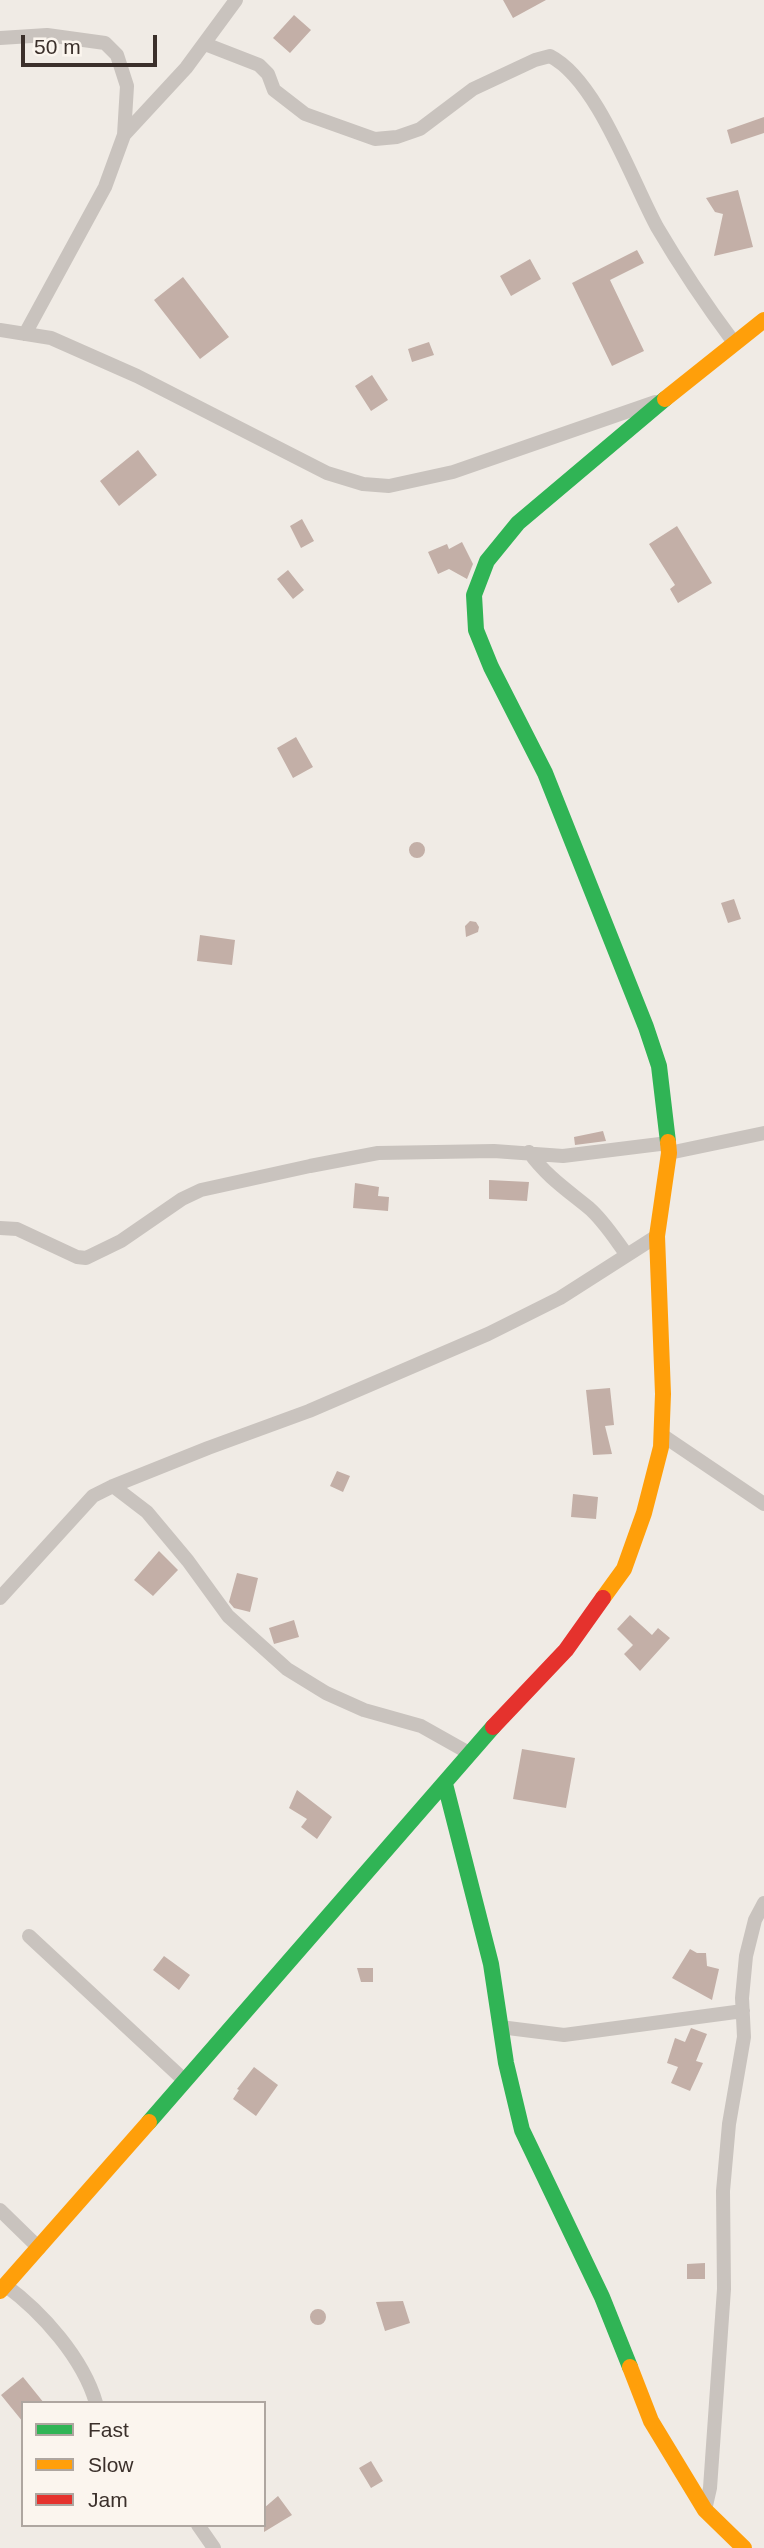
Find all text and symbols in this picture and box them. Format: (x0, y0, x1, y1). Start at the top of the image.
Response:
scale bar (24, 21, 161, 65)
text: 50 m (34, 35, 81, 58)
legend (21, 2401, 266, 2527)
text: Fast (88, 2418, 129, 2441)
text: Slow (88, 2453, 134, 2476)
text: Jam (88, 2488, 128, 2511)

